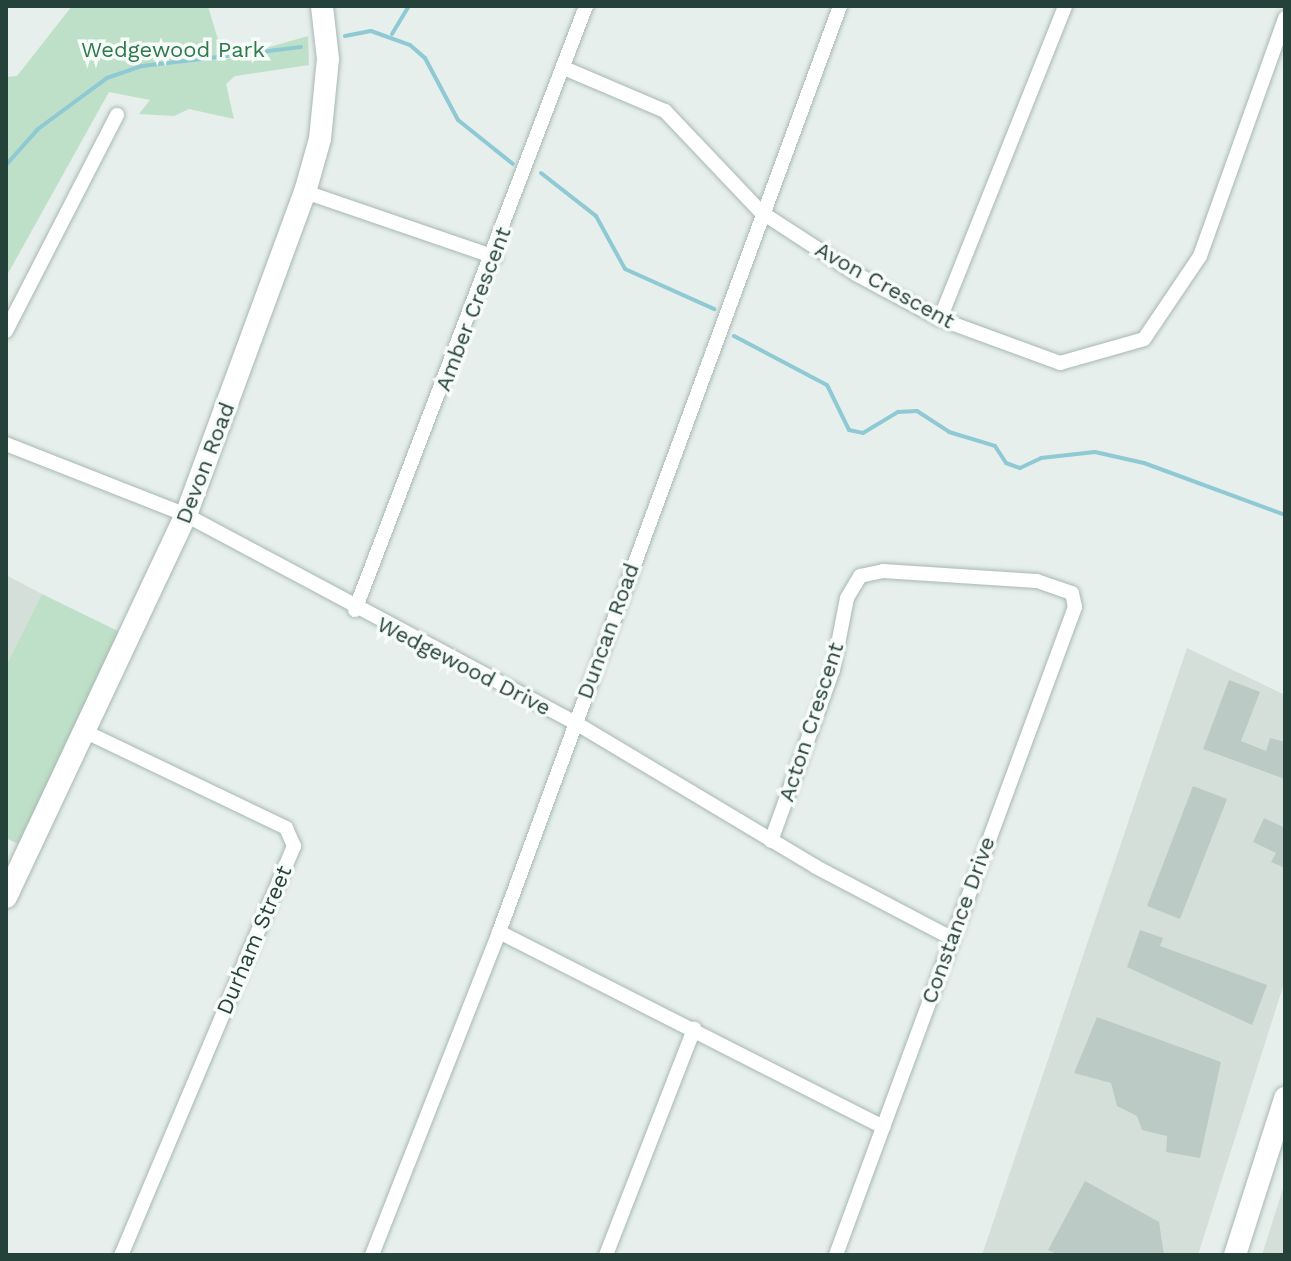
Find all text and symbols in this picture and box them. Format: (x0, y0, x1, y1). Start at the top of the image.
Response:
park label: Wedgewood Park (81, 37, 265, 63)
street label: Amber Crescent (429, 223, 517, 395)
street label: Avon Crescent (811, 236, 959, 334)
street label: Devon Road (170, 399, 240, 527)
street label: Duncan Road (571, 559, 645, 703)
street label: Wedgewood Drive (373, 611, 555, 721)
street label: Acton Crescent (773, 639, 849, 805)
street label: Constance Drive (915, 833, 1001, 1007)
street label: Durham Street (211, 862, 297, 1018)

